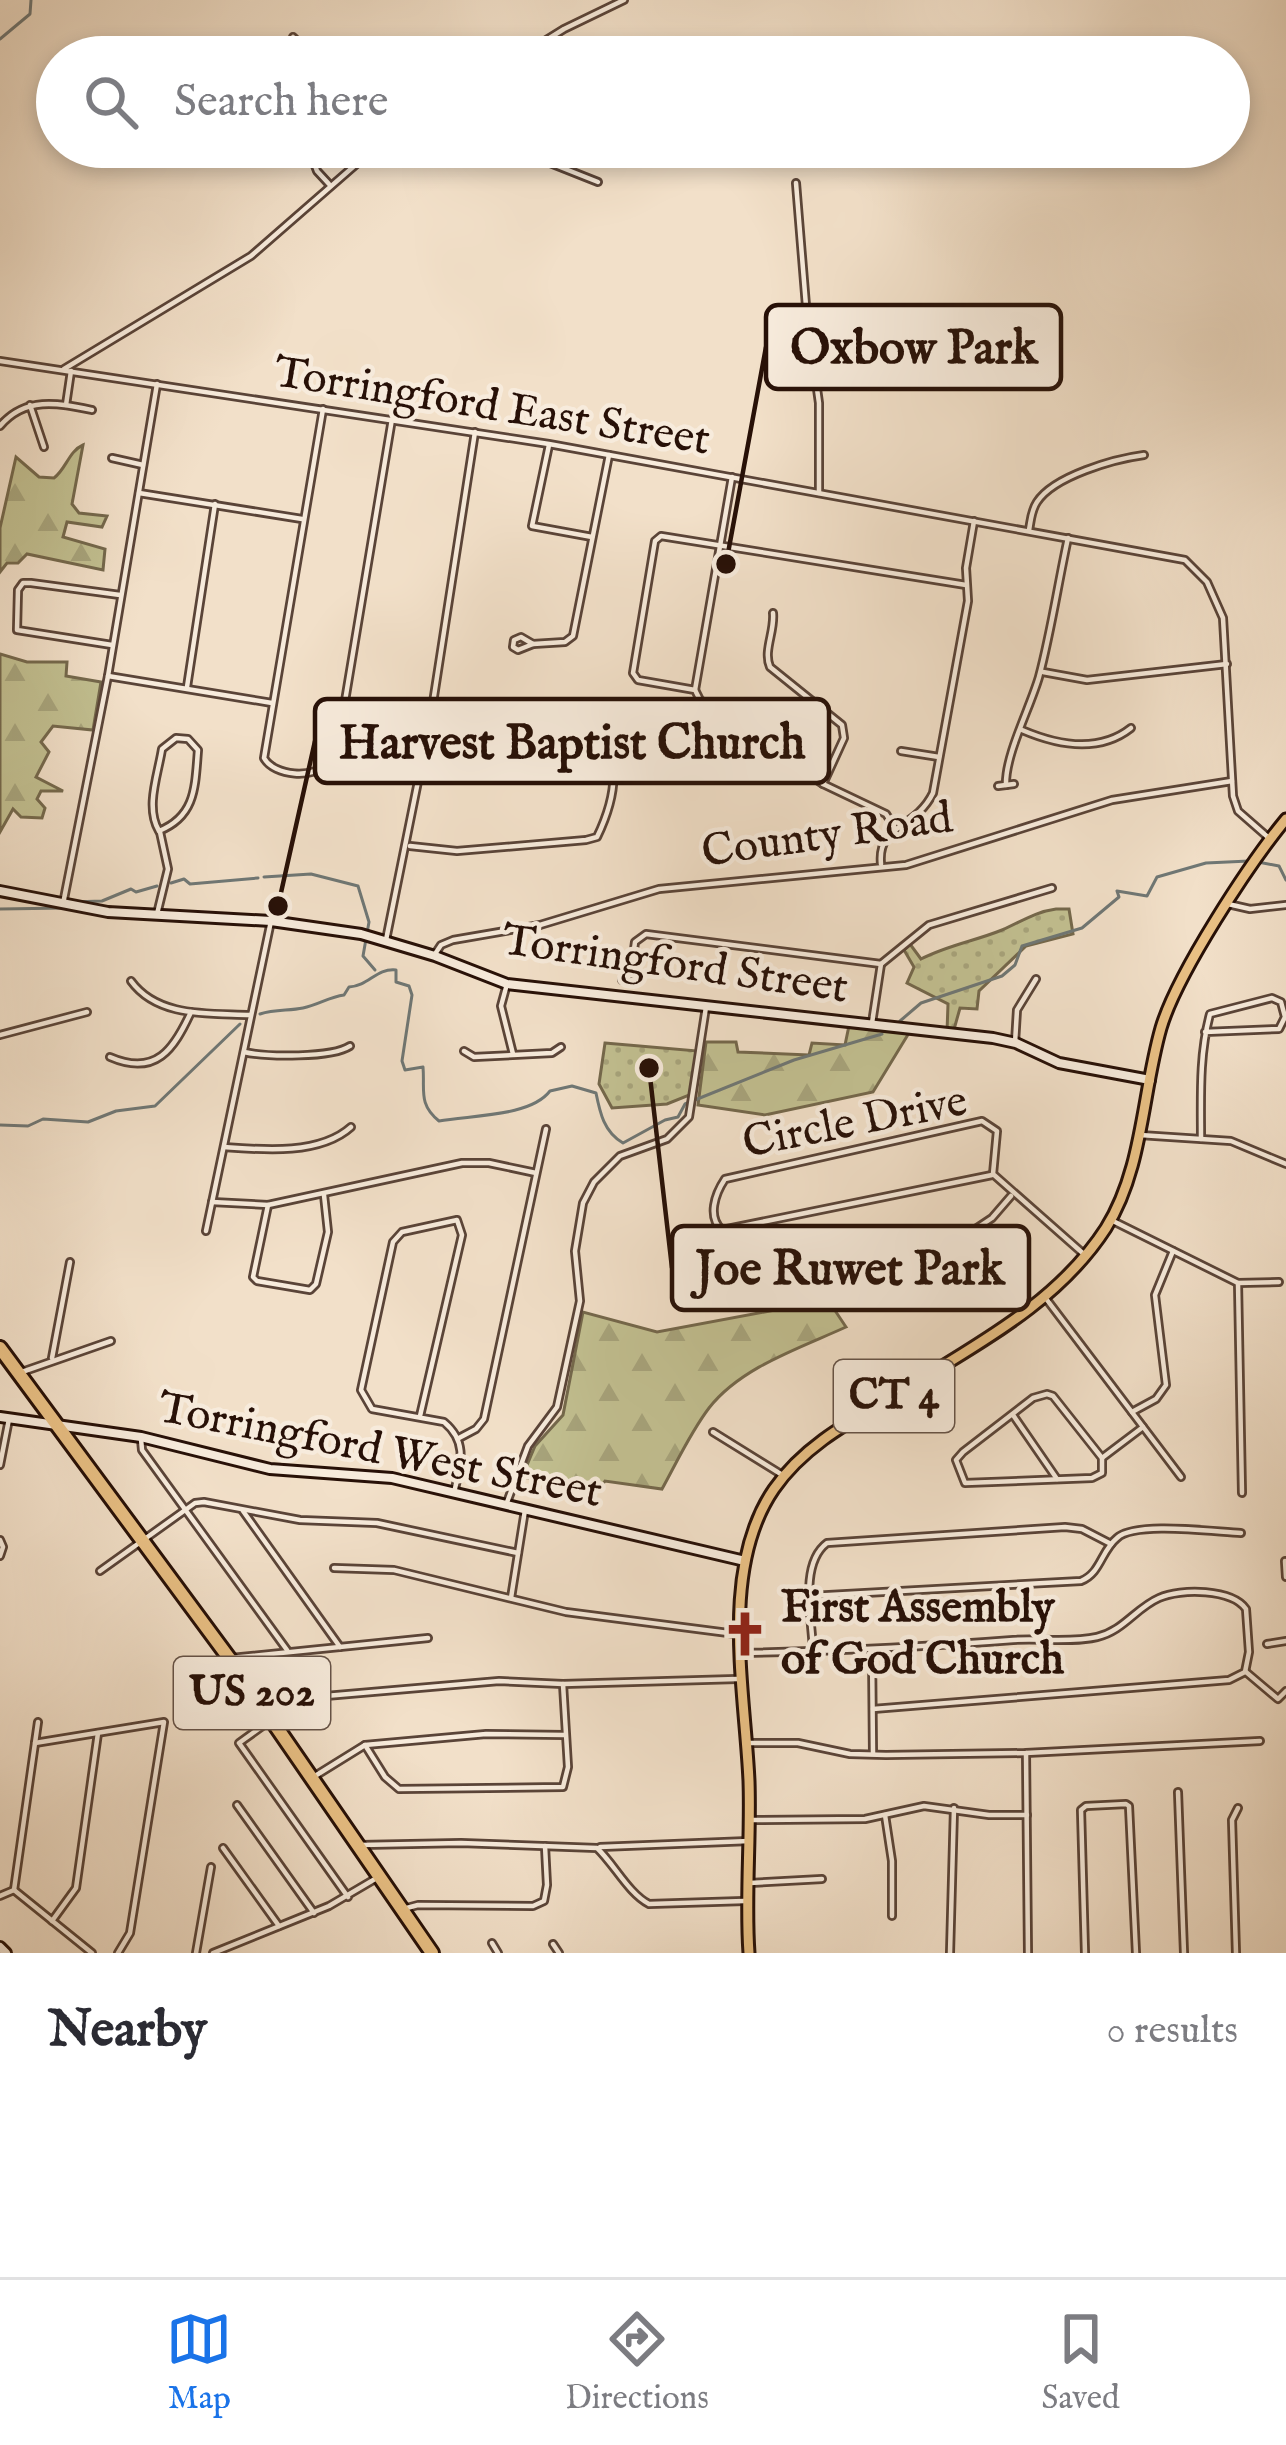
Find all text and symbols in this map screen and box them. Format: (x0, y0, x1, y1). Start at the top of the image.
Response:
search box (36, 36, 1250, 168)
icon: search (78, 69, 144, 135)
text: Search here (174, 74, 388, 131)
callout: Oxbow Park (766, 305, 1061, 389)
text: Oxbow Park (790, 320, 1039, 380)
street label: Torringford East Street (270, 344, 714, 470)
callout: Harvest Baptist Church (315, 699, 829, 783)
text: Harvest Baptist Church (339, 715, 806, 775)
street label: County Road (698, 790, 957, 882)
street label: Torringford Street (498, 913, 852, 1017)
street label: Circle Drive (738, 1073, 972, 1173)
callout: Joe Ruwet Park (672, 1226, 1029, 1310)
text: Joe Ruwet Park (689, 1241, 1006, 1301)
road number: CT 4 (834, 1360, 954, 1432)
street label: Torringford West Street (153, 1380, 607, 1522)
place label: First Assembly of God Church (781, 1580, 1065, 1689)
church icon: First Assembly of God Church (720, 1609, 770, 1659)
road number: US 202 (174, 1657, 330, 1729)
text: Nearby (48, 1999, 207, 2064)
text: 0 results (1106, 2007, 1238, 2056)
tab: Map (166, 2306, 232, 2420)
tab: Directions (565, 2306, 709, 2420)
tab: Saved (1042, 2306, 1120, 2420)

